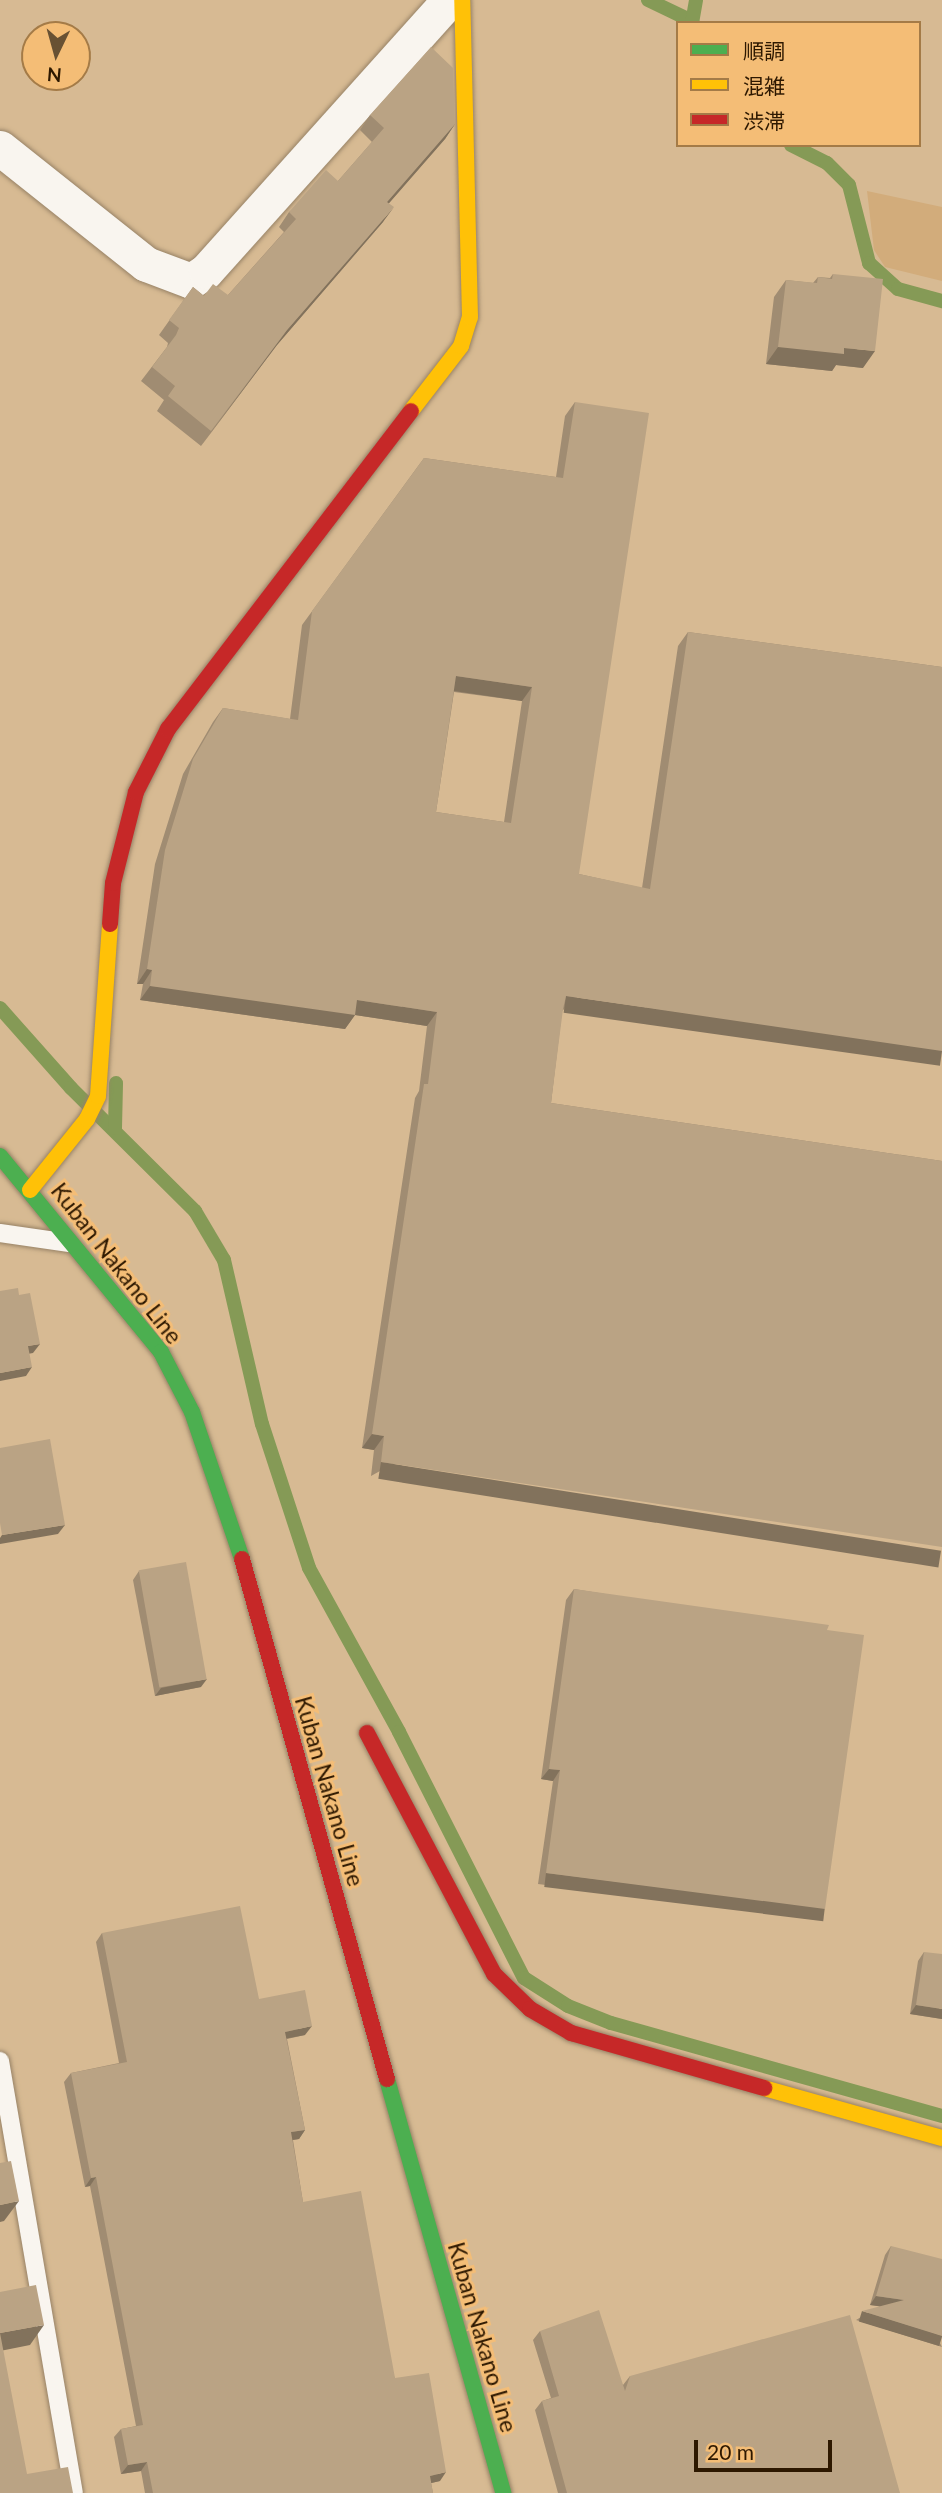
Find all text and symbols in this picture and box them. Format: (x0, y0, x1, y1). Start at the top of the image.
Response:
north arrow (21, 21, 91, 91)
legend (676, 21, 921, 147)
text: 順調 (743, 38, 785, 63)
text: N (46, 63, 63, 88)
text: 混雑 (743, 73, 785, 98)
text: 渋滞 (743, 108, 785, 133)
street label: Kuban Nakano Line (46, 1177, 188, 1349)
street label: Kuban Nakano Line (290, 1693, 370, 1889)
street label: Kuban Nakano Line (443, 2239, 523, 2435)
scale bar (697, 2426, 835, 2470)
text: 20 m (707, 2439, 754, 2464)

